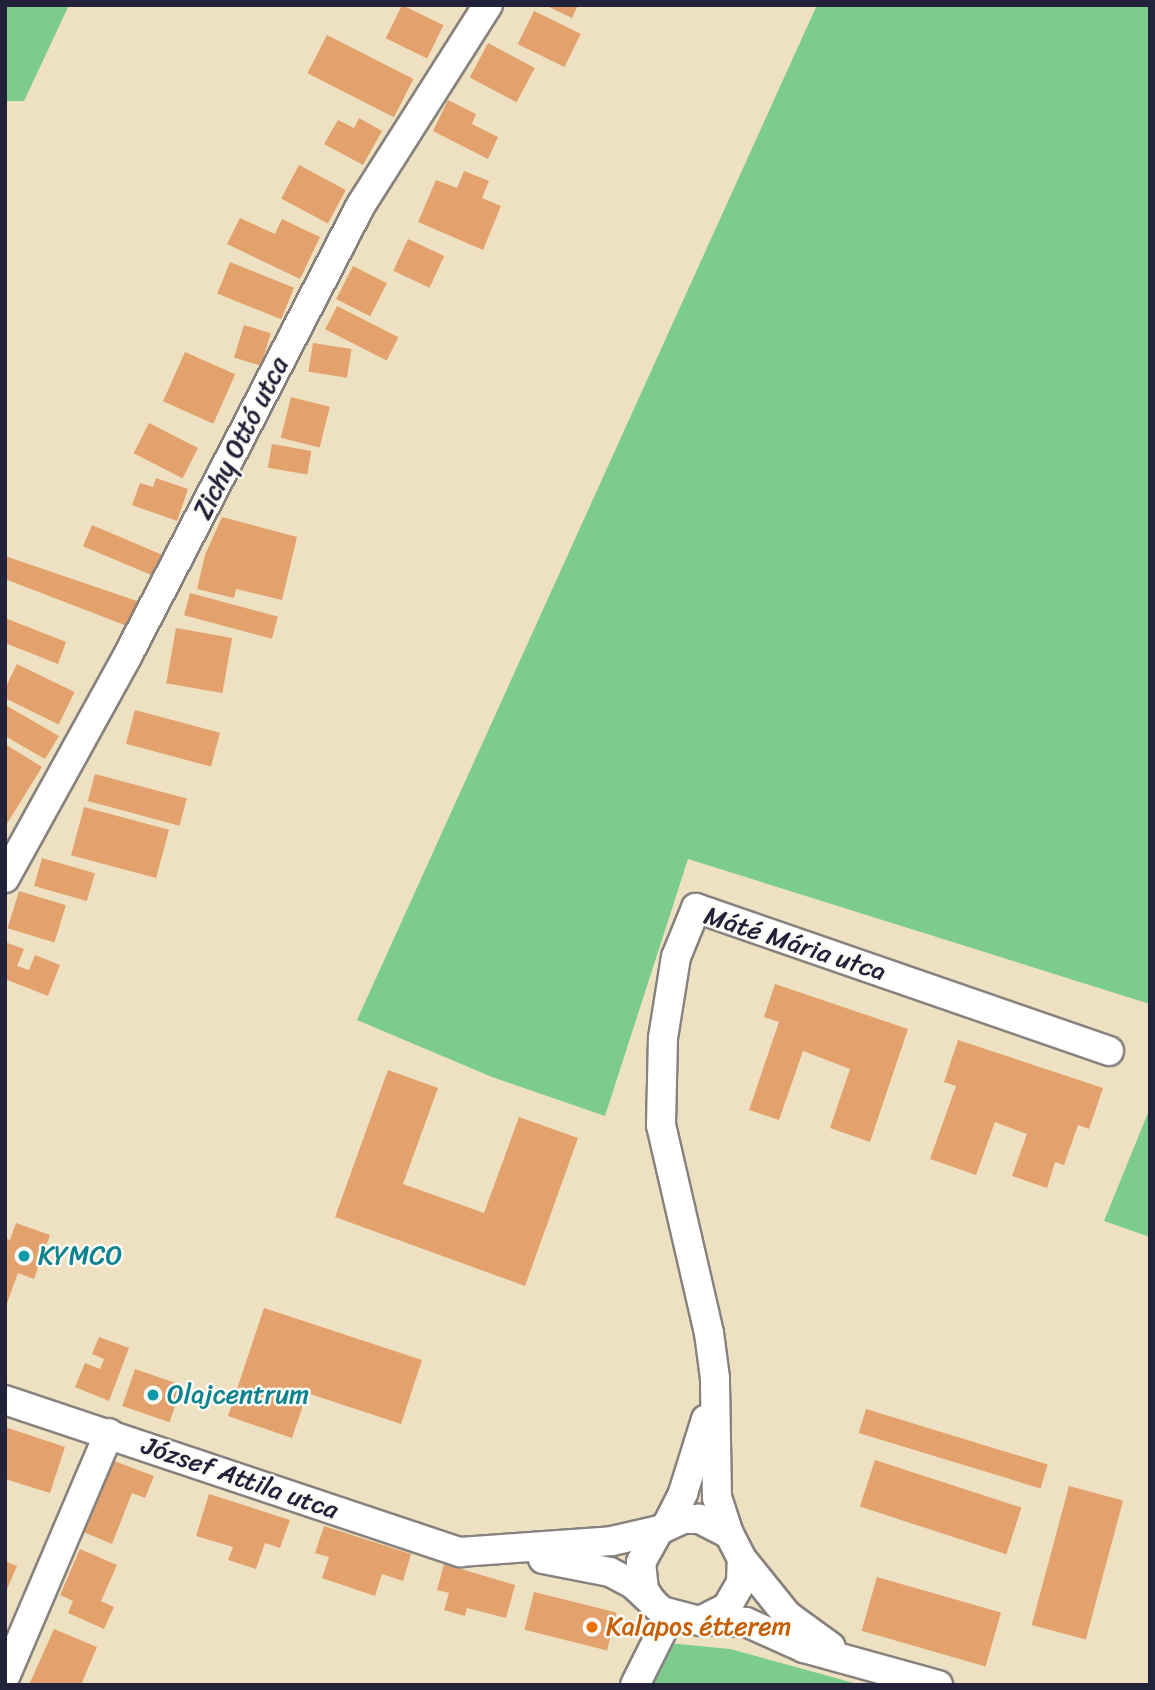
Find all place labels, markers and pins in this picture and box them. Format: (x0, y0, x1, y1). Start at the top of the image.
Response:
place label: KYMCO (38, 1240, 122, 1272)
marker: KYMCO (16, 1248, 32, 1264)
place label: Olajcentrum (167, 1379, 309, 1411)
marker: Olajcentrum (145, 1387, 161, 1403)
place label: Kalapos étterem (606, 1611, 792, 1643)
marker: Kalapos étterem (584, 1619, 600, 1635)

